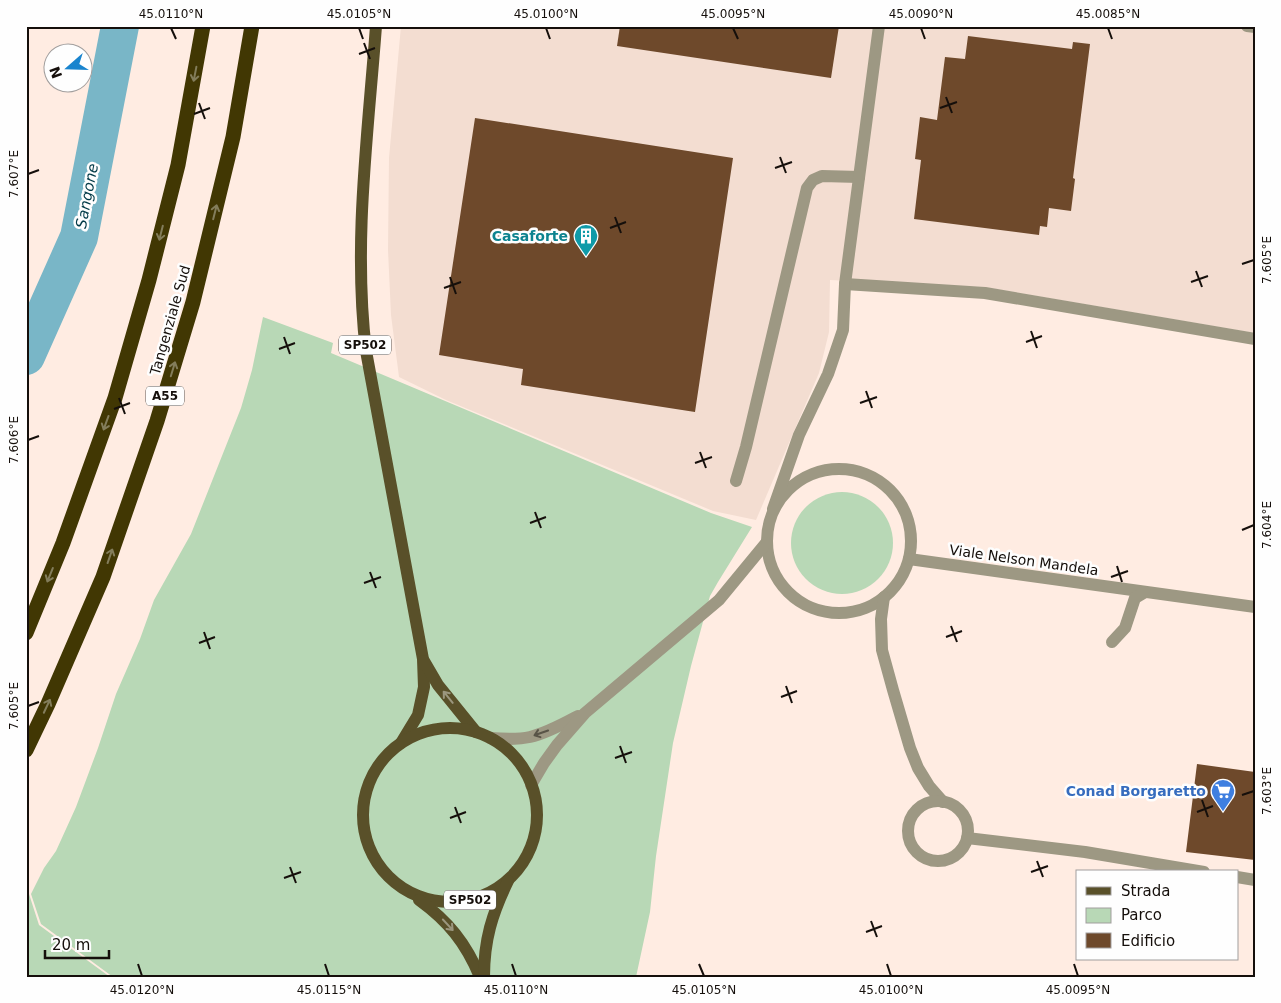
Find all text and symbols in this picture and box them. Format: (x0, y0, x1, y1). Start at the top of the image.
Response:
text: 45.0110°N (139, 7, 203, 21)
text: 45.0105°N (327, 7, 391, 21)
text: 45.0100°N (514, 7, 578, 21)
text: 45.0095°N (701, 7, 765, 21)
text: 45.0090°N (889, 7, 953, 21)
text: 45.0085°N (1076, 7, 1140, 21)
north arrow (42, 42, 92, 92)
text: N (46, 64, 65, 81)
one-way arrow (189, 66, 199, 82)
text: 7.607°E (7, 150, 21, 198)
water label: Sangone (72, 162, 102, 230)
one-way arrow (211, 205, 220, 221)
building icon: Casaforte (573, 223, 599, 257)
one-way arrow (156, 225, 165, 241)
place label: Casaforte (492, 228, 568, 244)
text: 7.605°E (1260, 236, 1274, 284)
street label: Tangenziale Sud (146, 263, 193, 378)
road number: SP502 (339, 336, 391, 354)
one-way arrow (168, 361, 178, 377)
road number: A55 (146, 386, 184, 406)
one-way arrow (101, 414, 110, 430)
text: 7.606°E (7, 416, 21, 464)
text: 7.604°E (1260, 501, 1274, 549)
street label: Viale Nelson Mandela (948, 542, 1100, 578)
one-way arrow (106, 549, 115, 565)
one-way arrow (45, 567, 54, 582)
text: 7.605°E (7, 682, 21, 730)
one-way arrow (442, 690, 453, 703)
one-way arrow (43, 699, 52, 714)
one-way arrow (533, 729, 549, 739)
text: 7.603°E (1260, 767, 1274, 815)
supermarket icon: Conad Borgaretto (1210, 778, 1236, 812)
place label: Conad Borgaretto (1066, 783, 1206, 799)
legend (1076, 870, 1238, 960)
text: Strada (1121, 882, 1170, 900)
road number: SP502 (444, 890, 496, 910)
text: Parco (1121, 906, 1162, 924)
one-way arrow (442, 919, 454, 931)
scale bar (45, 928, 109, 960)
text: Edificio (1121, 932, 1175, 950)
text: 20 m (52, 936, 90, 954)
text: 45.0120°N (110, 983, 174, 997)
text: 45.0115°N (297, 983, 361, 997)
text: 45.0110°N (484, 983, 548, 997)
text: 45.0105°N (672, 983, 736, 997)
text: 45.0100°N (859, 983, 923, 997)
text: 45.0095°N (1046, 983, 1110, 997)

